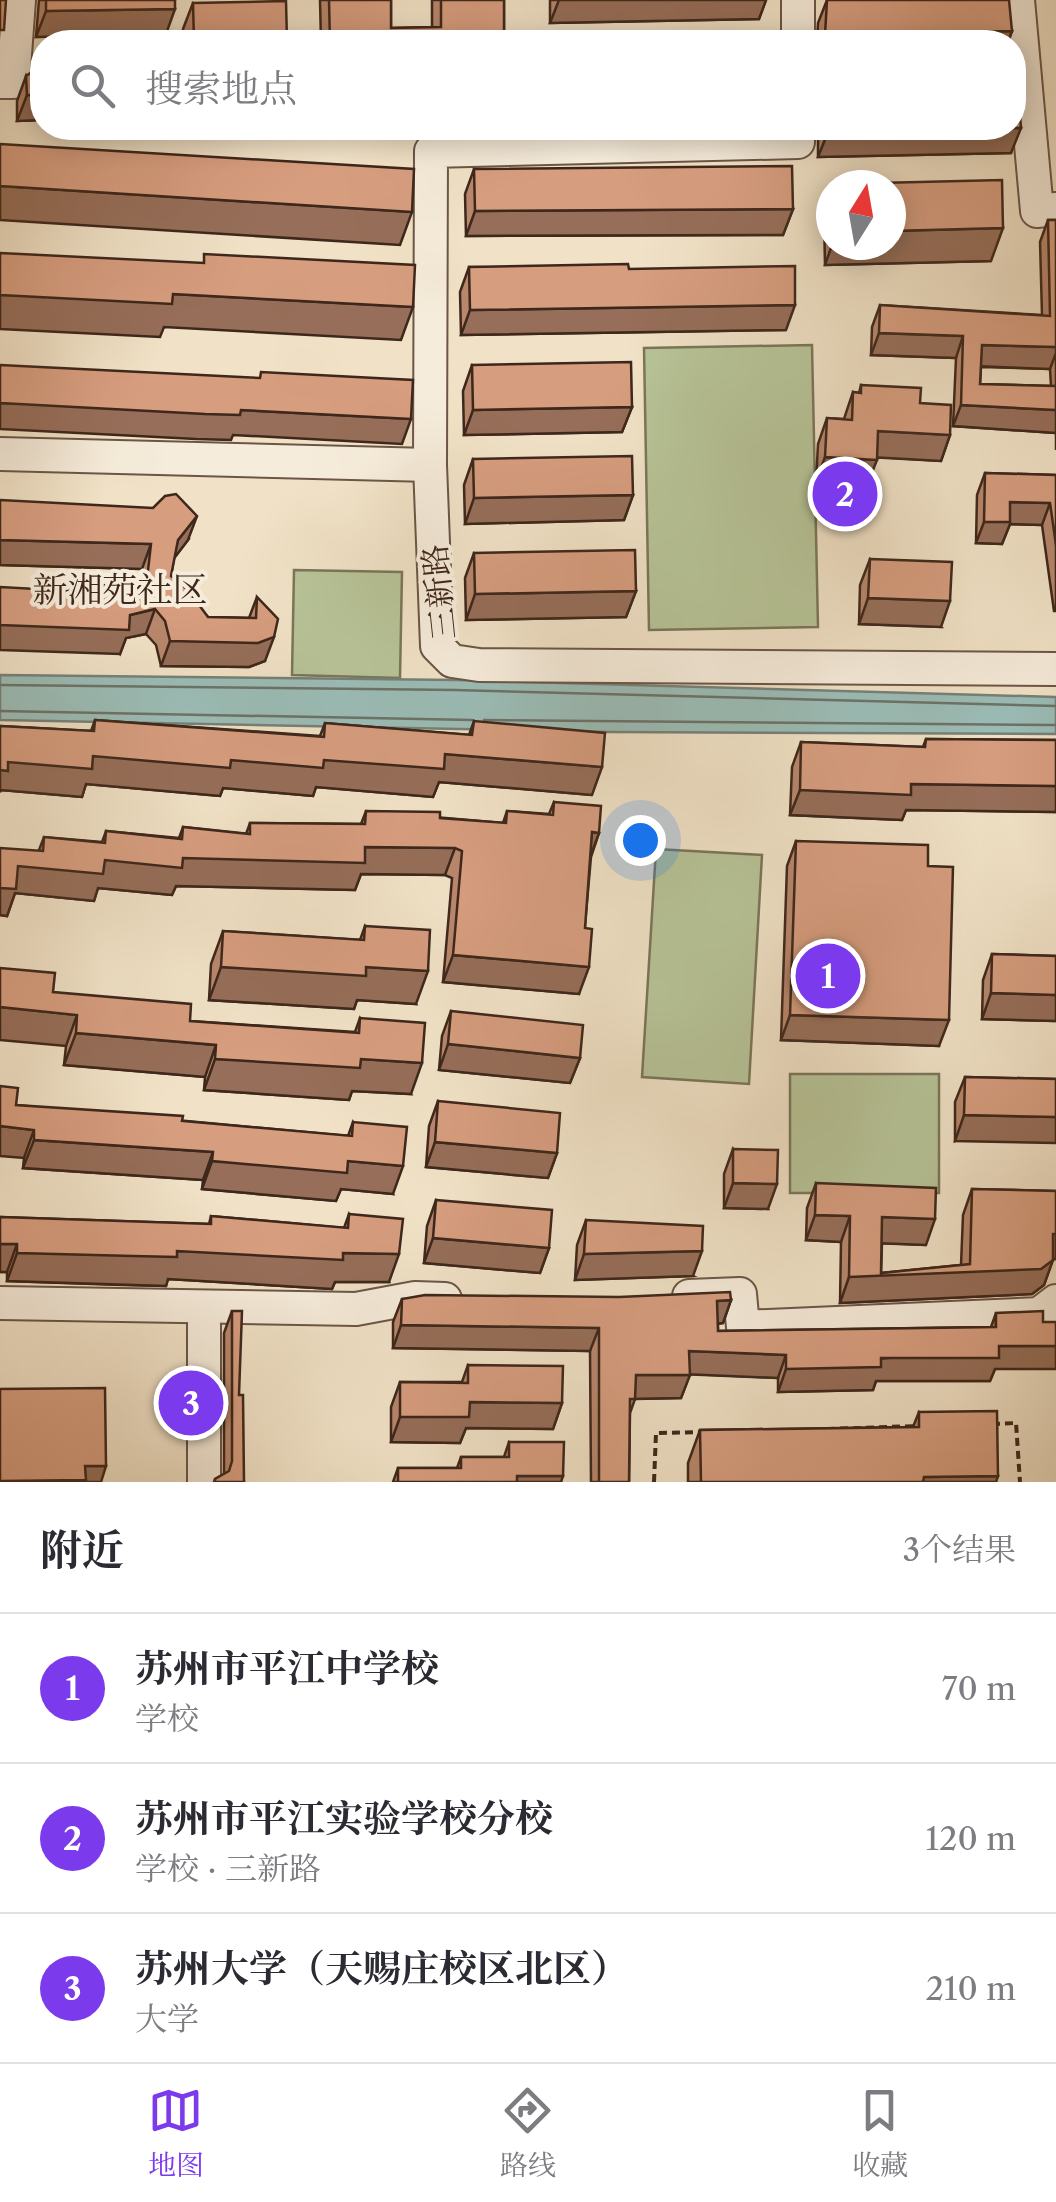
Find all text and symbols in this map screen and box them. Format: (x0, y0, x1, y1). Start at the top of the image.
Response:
search box (30, 30, 1026, 140)
icon: search (65, 58, 120, 113)
text: 搜索地点 (145, 65, 297, 112)
north arrow (816, 170, 906, 260)
pin: 2 (812, 456, 878, 532)
street label: 三新路 (415, 542, 463, 642)
district label: 新湘苑社区 (32, 568, 208, 611)
your location (615, 815, 666, 866)
pin: 1 (796, 938, 860, 1014)
pin: 3 (158, 1366, 224, 1440)
text: 附近 (40, 1524, 124, 1576)
text: 3个结果 (902, 1530, 1016, 1569)
text: 苏州市平江中学校 (135, 1645, 439, 1692)
text: 1 (65, 1669, 80, 1708)
text: 70 m (942, 1669, 1016, 1708)
text: 学校 (135, 1699, 199, 1738)
text: 苏州市平江实验学校分校 (135, 1795, 553, 1842)
text: 2 (63, 1819, 82, 1858)
text: 120 m (926, 1819, 1016, 1858)
text: 学校 · 三新路 (135, 1849, 321, 1888)
text: 苏州大学（天赐庄校区北区） (135, 1945, 629, 1992)
text: 3 (63, 1969, 82, 2008)
text: 210 m (926, 1969, 1016, 2008)
text: 大学 (135, 1999, 199, 2038)
tab: 地图 (148, 2083, 204, 2183)
tab: 路线 (500, 2083, 556, 2183)
tab: 收藏 (852, 2083, 908, 2183)

